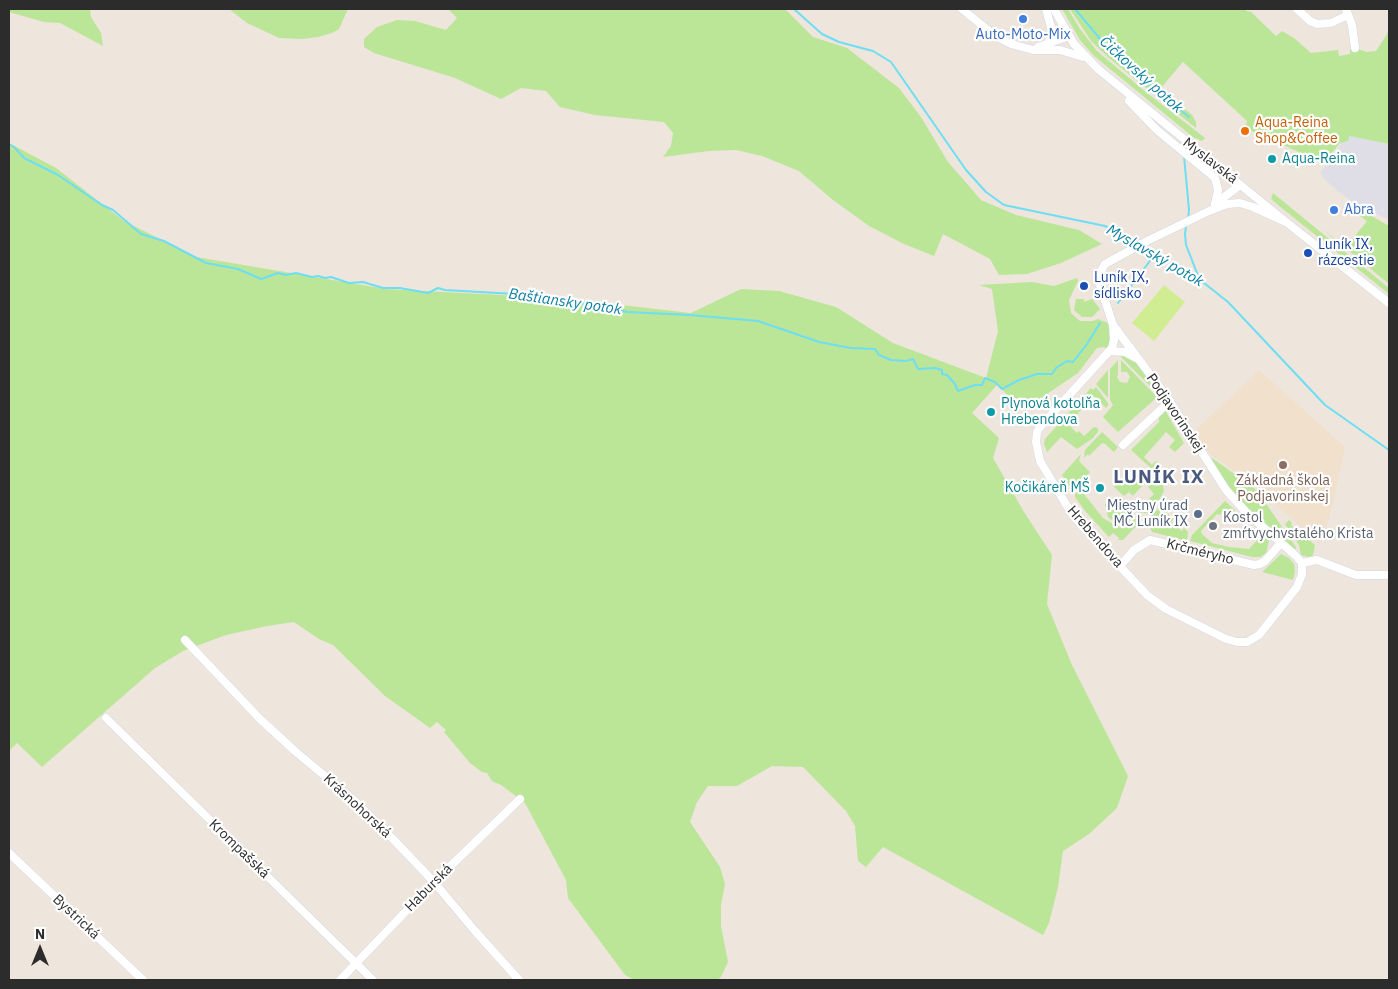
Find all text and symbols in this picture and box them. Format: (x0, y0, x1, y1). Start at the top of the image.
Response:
marker: Auto-Moto-Mix (1017, 13, 1029, 25)
place label: Auto-Moto-Mix (976, 27, 1070, 43)
water label: Čičkovský potok (1096, 33, 1186, 117)
place label: Aqua-Reina Shop&Coffee (1255, 115, 1338, 148)
marker: Aqua-Reina Shop&Coffee (1239, 125, 1251, 137)
street label: Myslavská (1179, 134, 1241, 188)
place label: Aqua-Reina (1282, 151, 1355, 167)
marker: Aqua-Reina (1266, 153, 1278, 165)
place label: Abra (1344, 202, 1374, 218)
marker: Abra (1328, 204, 1340, 216)
water label: Myslavský potok (1103, 221, 1207, 291)
place label: Luník IX, rázcestie (1318, 237, 1374, 270)
marker: Luník IX, rázcestie (1302, 247, 1314, 259)
place label: Luník IX, sídlisko (1094, 270, 1149, 302)
marker: Luník IX, sídlisko (1078, 280, 1090, 292)
water label: Baštiansky potok (507, 285, 623, 319)
street label: Podjavorinskej (1142, 370, 1208, 456)
place label: Plynová kotolňa Hrebendova (1001, 396, 1100, 428)
marker: Plynová kotolňa Hrebendova (985, 406, 997, 418)
marker: Základná škola Podjavorinskej (1277, 459, 1289, 471)
district label: LUNÍK IX (1112, 467, 1206, 489)
place label: Základná škola Podjavorinskej (1236, 473, 1330, 506)
place label: Kočikáreň MŠ (1005, 480, 1090, 496)
marker: Kočikáreň MŠ (1094, 482, 1106, 494)
place label: Miestny úrad MČ Luník IX (1107, 498, 1188, 530)
street label: Hrebendova (1064, 503, 1126, 571)
marker: Miestny úrad MČ Luník IX (1192, 508, 1204, 520)
place label: Kostol zmŕtvychvstalého Krista (1223, 510, 1374, 542)
marker: Kostol zmŕtvychvstalého Krista (1207, 520, 1219, 532)
street label: Krčméryho (1165, 536, 1235, 568)
street label: Krásnohorská (320, 770, 394, 842)
street label: Krompašská (205, 816, 273, 882)
street label: Haburská (402, 861, 456, 915)
street label: Bystrická (49, 891, 103, 943)
north arrow (15, 924, 65, 974)
text: N (35, 925, 45, 943)

